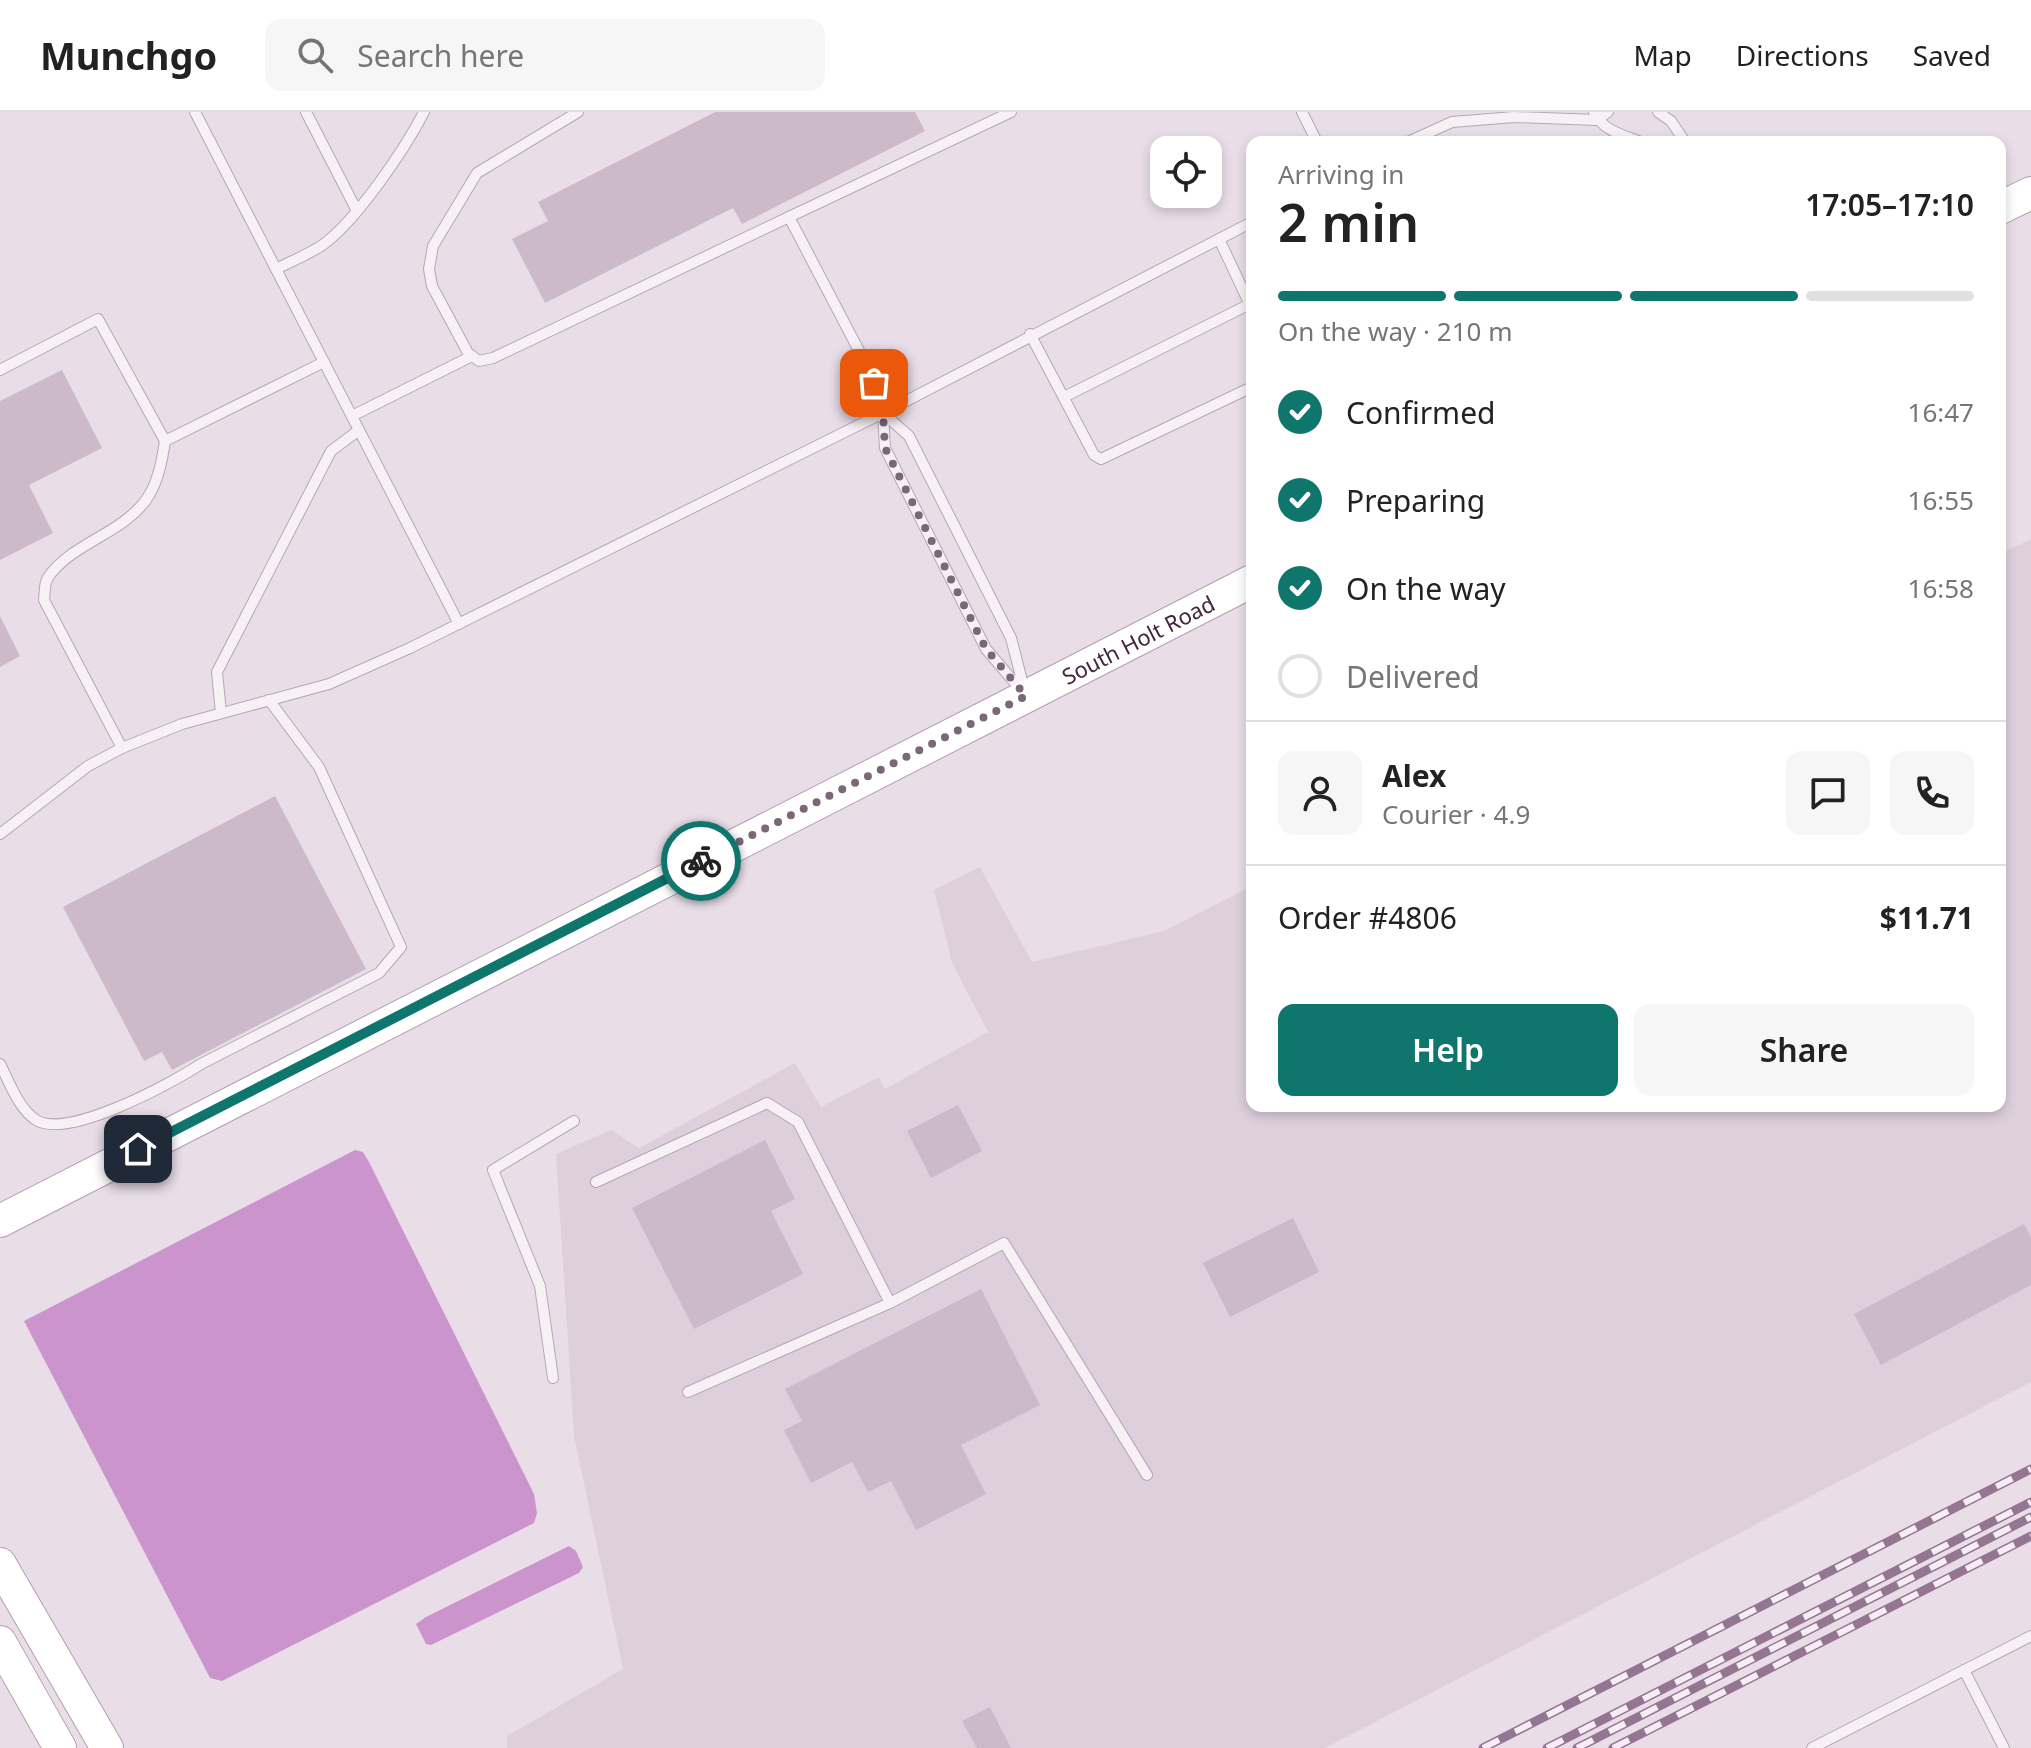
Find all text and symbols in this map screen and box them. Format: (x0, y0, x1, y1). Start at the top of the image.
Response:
search box (265, 19, 825, 91)
text: Munchgo (40, 29, 217, 81)
icon: search (293, 33, 337, 77)
text: Search here (357, 35, 524, 76)
text: Map (1633, 36, 1692, 74)
text: Directions (1736, 36, 1869, 74)
text: Saved (1913, 36, 1991, 74)
map controls (1150, 136, 1222, 208)
button: locate (1150, 136, 1222, 208)
text: Arriving in (1278, 156, 1404, 192)
text: 17:05–17:10 (1805, 184, 1974, 225)
text: 2 min (1278, 186, 1419, 257)
text: On the way · 210 m (1278, 313, 1512, 349)
pin (840, 349, 908, 417)
icon: bag (852, 361, 896, 405)
icon: check (1278, 390, 1322, 434)
text: Confirmed (1346, 392, 1496, 433)
text: 16:47 (1908, 394, 1974, 430)
icon: check (1278, 478, 1322, 522)
text: Preparing (1346, 480, 1485, 521)
text: 16:55 (1908, 482, 1974, 518)
icon: check (1278, 566, 1322, 610)
text: On the way (1346, 568, 1506, 609)
text: 16:58 (1908, 570, 1974, 606)
street label: South Holt Road (1056, 588, 1220, 691)
text: Delivered (1346, 656, 1480, 697)
button: person (1278, 751, 1362, 835)
button: chat (1786, 751, 1870, 835)
button: phone (1890, 751, 1974, 835)
text: Alex (1382, 755, 1446, 796)
text: Courier · 4.9 (1382, 796, 1530, 832)
courier (661, 821, 741, 901)
icon: bike (679, 839, 723, 883)
text: Order #4806 (1278, 897, 1457, 938)
text: $11.71 (1880, 897, 1974, 938)
button: Help (1278, 1004, 1618, 1096)
button: Share (1634, 1004, 1974, 1096)
pin (104, 1115, 172, 1183)
icon: home (116, 1127, 160, 1171)

